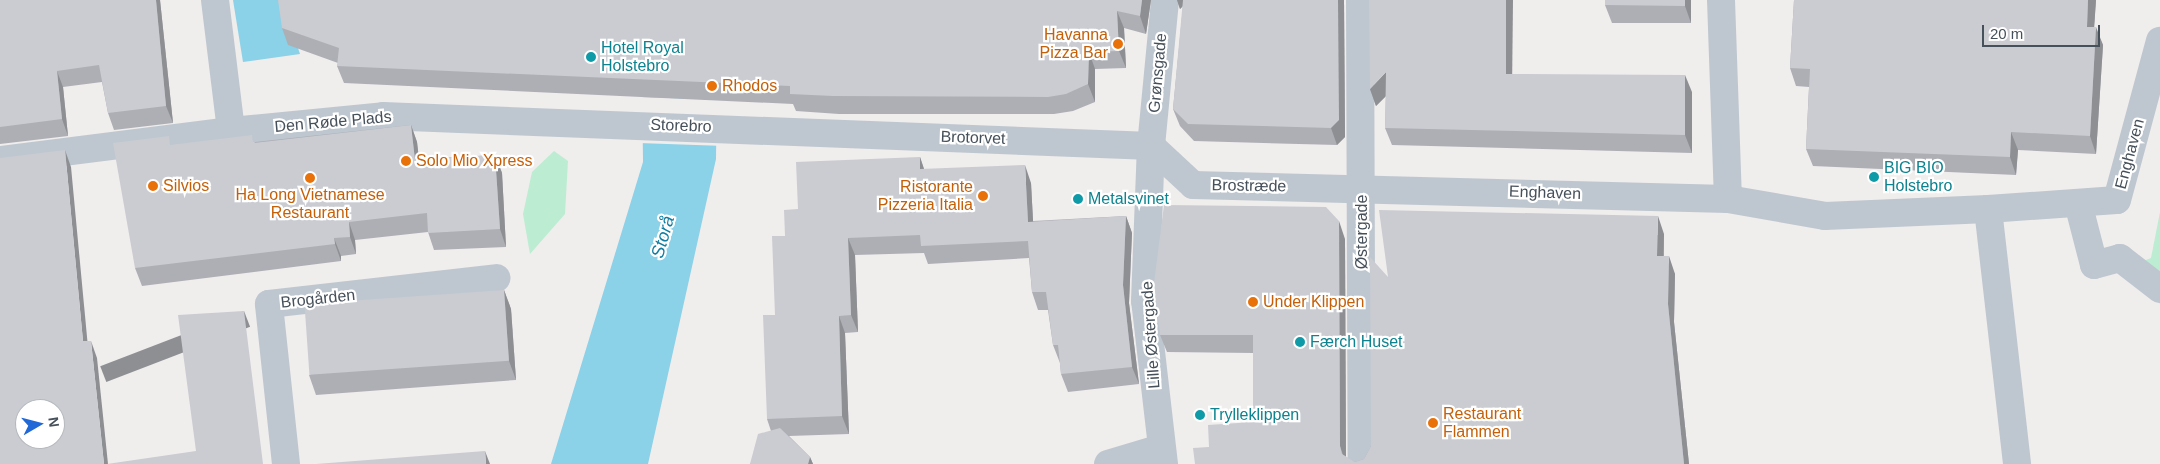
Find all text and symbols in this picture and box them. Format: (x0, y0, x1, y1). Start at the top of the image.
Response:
scale bar (1985, 15, 2102, 47)
place label: Havanna Pizza Bar (1040, 25, 1108, 63)
text: 20 m (1990, 25, 2023, 42)
street label: Grønsgade (1145, 32, 1171, 114)
place label: Hotel Royal Holstebro (601, 38, 684, 76)
marker: Havanna Pizza Bar (1112, 38, 1124, 50)
marker: Hotel Royal Holstebro (585, 51, 597, 63)
place label: Rhodos (722, 76, 777, 96)
marker: Rhodos (706, 80, 718, 92)
street label: Den Røde Plads (274, 107, 392, 137)
street label: Storebro (650, 115, 712, 137)
street label: Enghaven (2111, 117, 2149, 191)
street label: Brotorvet (940, 127, 1006, 149)
place label: Solo Mio Xpress (416, 151, 532, 171)
marker: Solo Mio Xpress (400, 155, 412, 167)
place label: BIG BIO Holstebro (1884, 158, 1952, 196)
marker: BIG BIO Holstebro (1868, 171, 1880, 183)
marker: Ha Long Vietnamese Restaurant (304, 172, 316, 184)
place label: Silvios (163, 176, 209, 196)
street label: Brostræde (1211, 176, 1287, 196)
place label: Ristorante Pizzeria Italia (878, 177, 973, 215)
marker: Silvios (147, 180, 159, 192)
street label: Enghaven (1509, 182, 1581, 204)
place label: Ha Long Vietnamese Restaurant (235, 185, 385, 223)
place label: Metalsvinet (1088, 189, 1169, 209)
marker: Ristorante Pizzeria Italia (977, 190, 989, 202)
marker: Metalsvinet (1072, 193, 1084, 205)
street label: Østergade (1352, 195, 1372, 269)
water label: Storå (647, 213, 679, 261)
street label: Lille Østergade (1138, 281, 1164, 389)
street label: Brogården (280, 286, 356, 312)
place label: Under Klippen (1263, 292, 1364, 312)
marker: Under Klippen (1247, 296, 1259, 308)
place label: Færch Huset (1310, 332, 1402, 352)
marker: Færch Huset (1294, 336, 1306, 348)
north arrow (15, 399, 65, 449)
place label: Restaurant Flammen (1443, 404, 1521, 442)
place label: Trylleklippen (1210, 405, 1299, 425)
marker: Trylleklippen (1194, 409, 1206, 421)
text: N (45, 416, 62, 428)
marker: Restaurant Flammen (1427, 417, 1439, 429)

